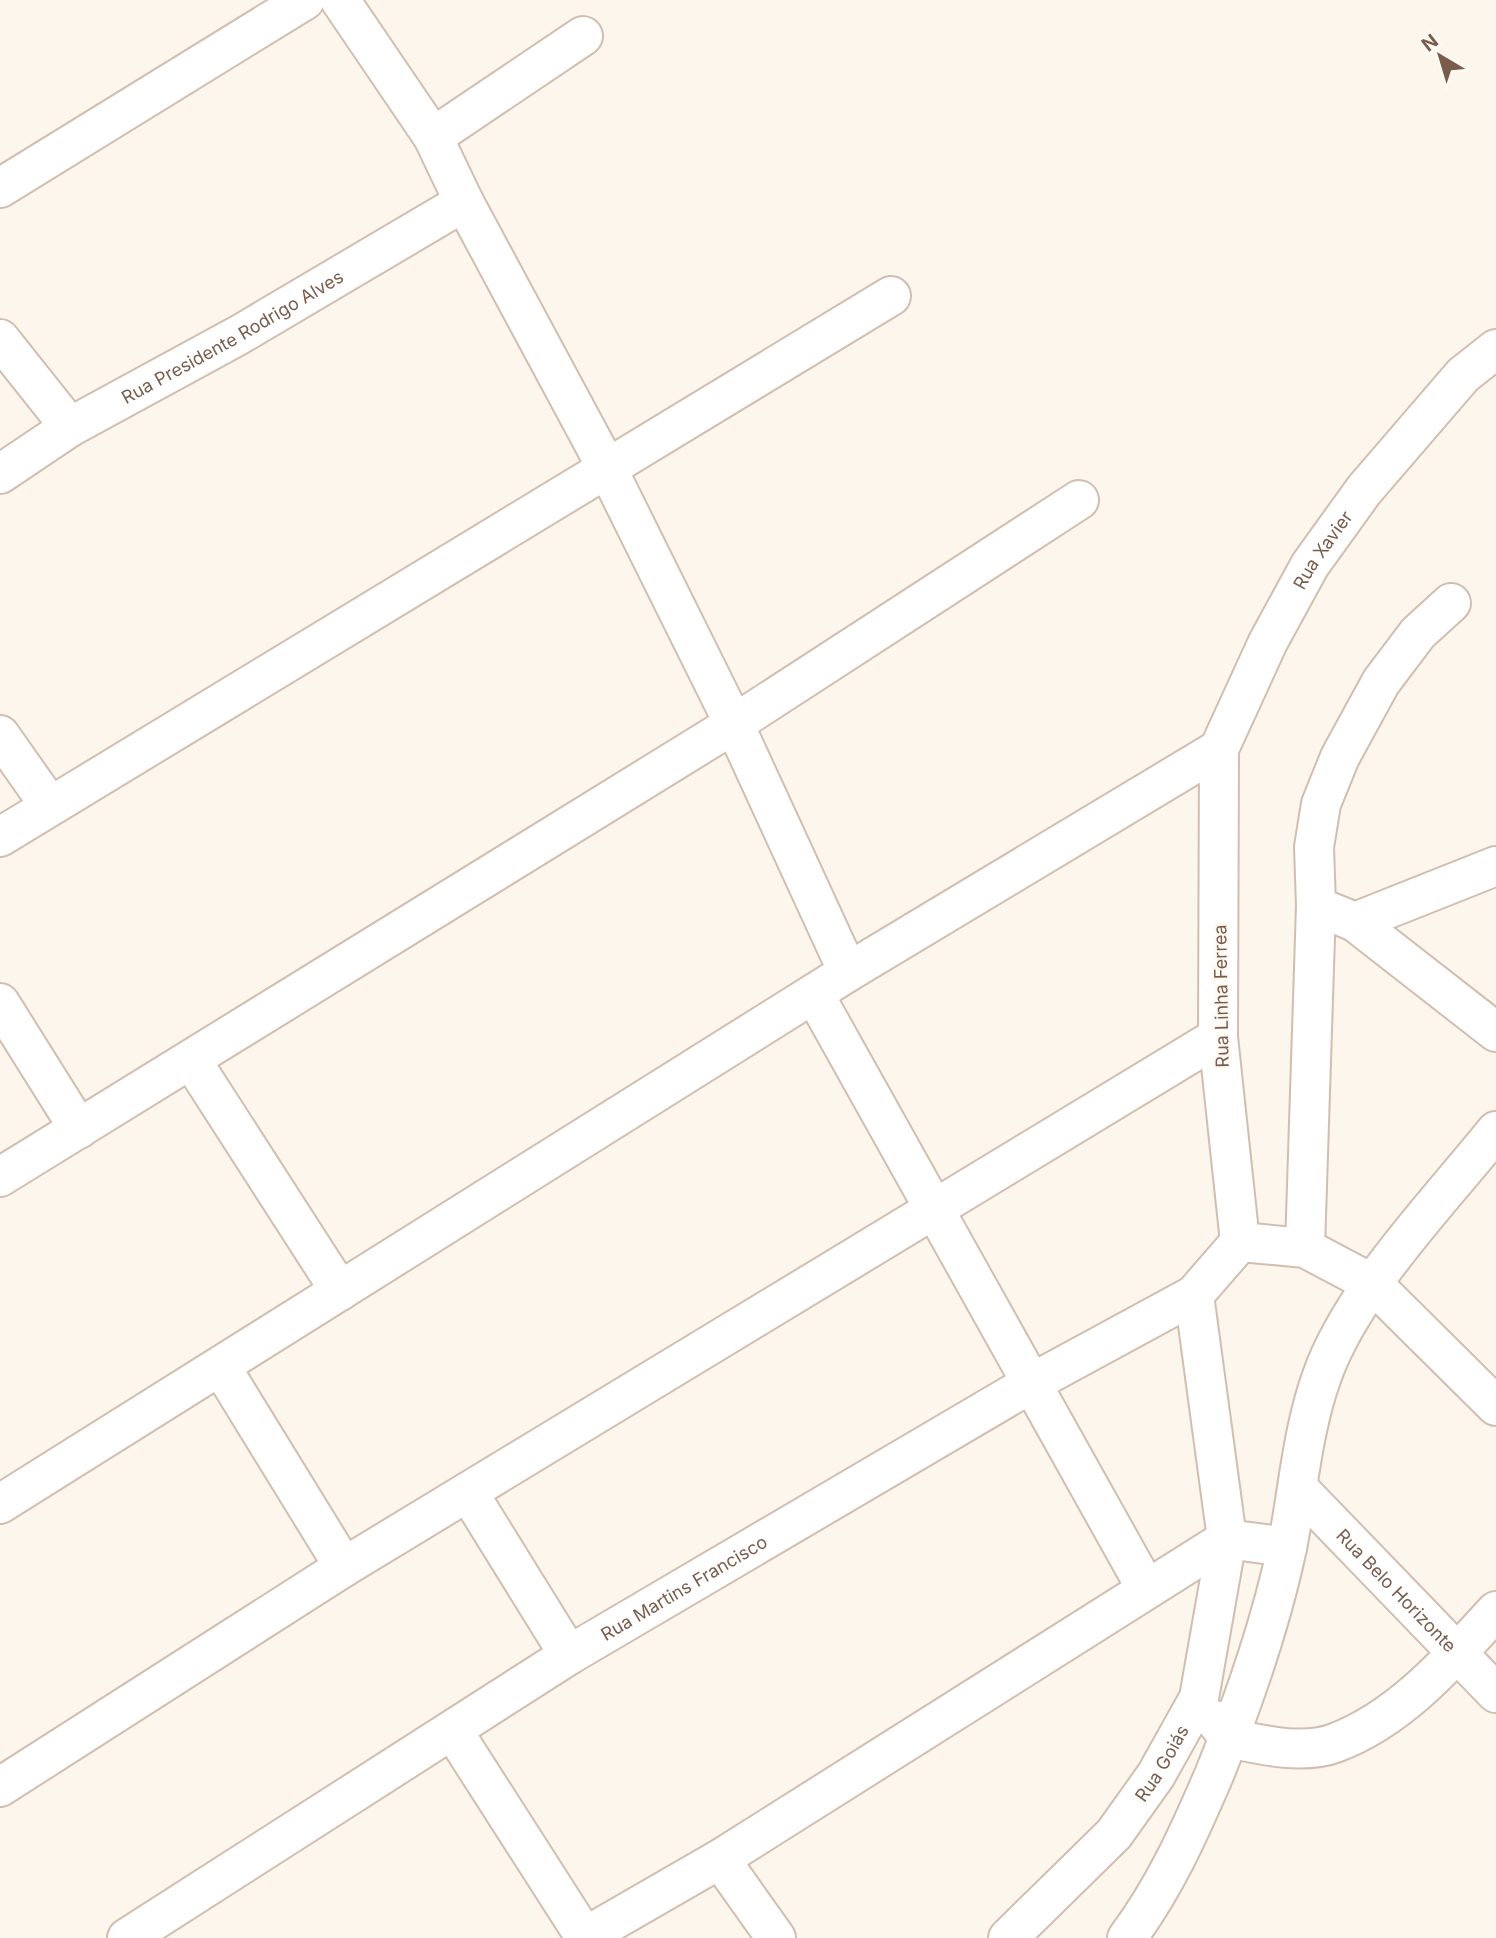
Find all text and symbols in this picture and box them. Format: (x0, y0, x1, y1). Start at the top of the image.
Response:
north arrow (1405, 21, 1475, 91)
text: N (1417, 29, 1443, 57)
street label: Rua Presidente Rodrigo Alves (118, 265, 347, 408)
street label: Rua Xavier (1288, 506, 1356, 593)
street label: Rua Linha Ferrea (1209, 924, 1233, 1068)
street label: Rua Belo Horizonte (1333, 1524, 1461, 1656)
street label: Rua Martins Francisco (597, 1531, 771, 1645)
street label: Rua Goiás (1130, 1721, 1192, 1805)

